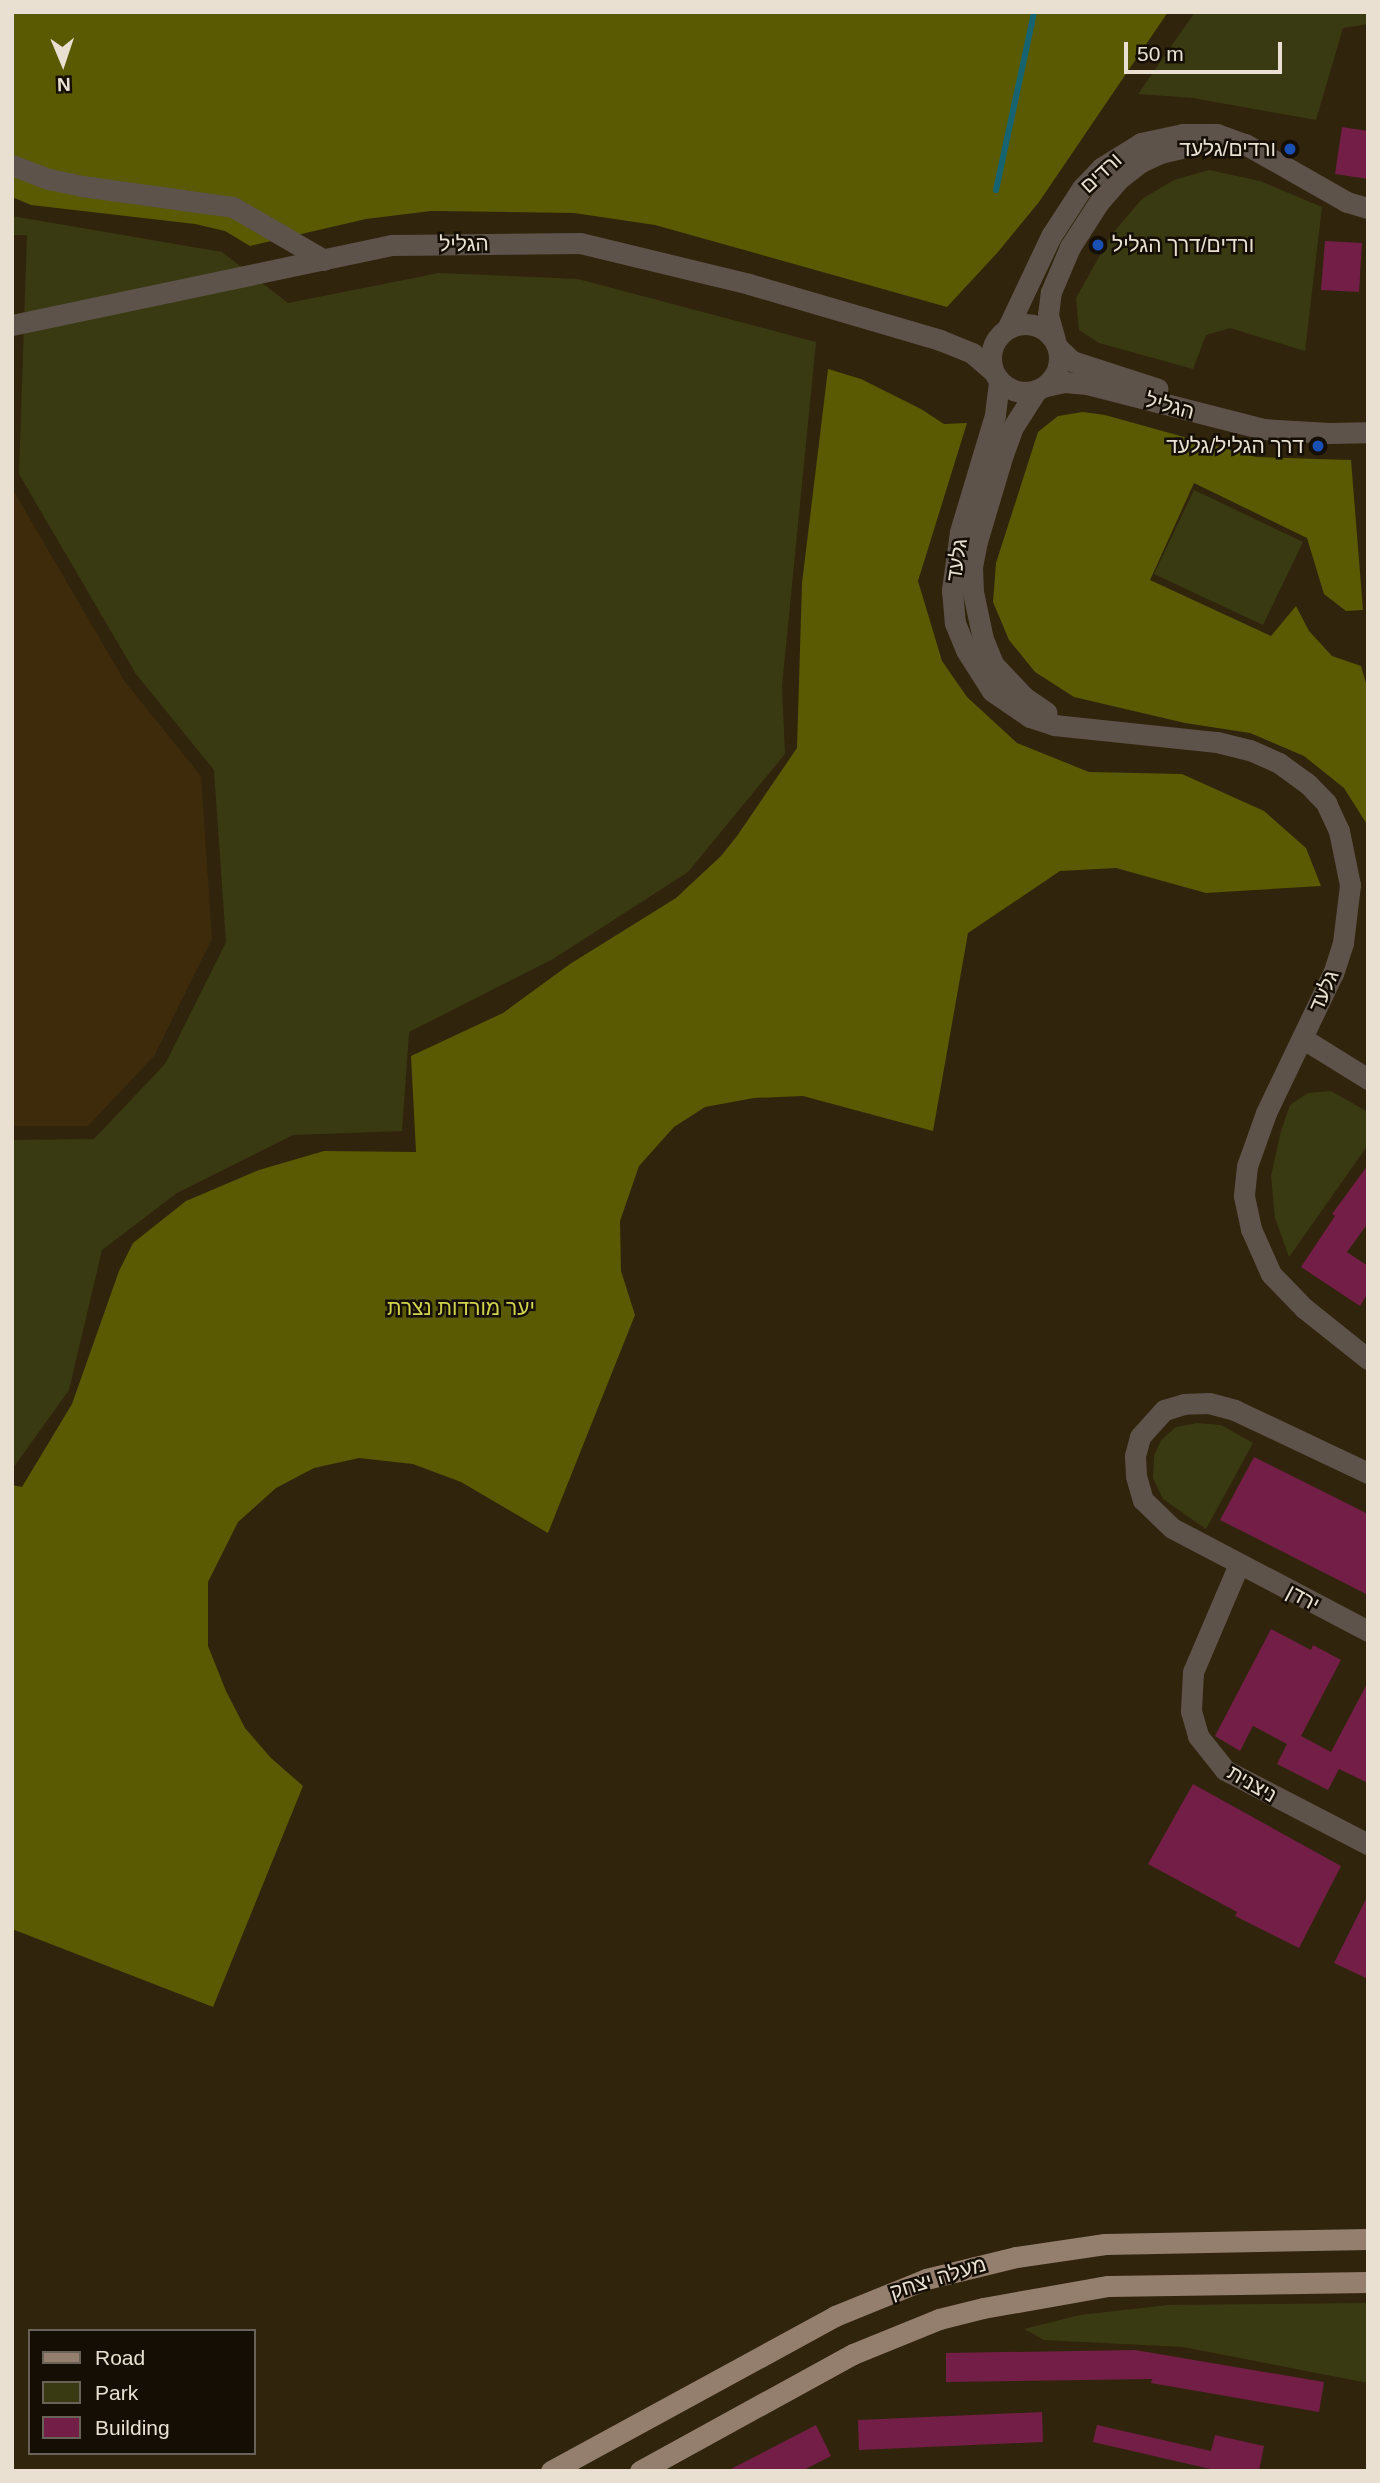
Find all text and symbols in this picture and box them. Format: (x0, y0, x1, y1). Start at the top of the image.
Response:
north arrow (28, 28, 98, 98)
scale bar (1128, 28, 1286, 72)
text: 50 m (1137, 42, 1184, 65)
text: N (57, 74, 71, 95)
place label: ורדים/גלעד (1179, 136, 1276, 162)
marker: ורדים/גלעד (1282, 141, 1298, 157)
street label: ורדים (1075, 148, 1127, 198)
street label: הגליל (439, 231, 489, 257)
place label: ורדים/דרך הגליל (1112, 232, 1254, 258)
marker: ורדים/דרך הגליל (1090, 237, 1106, 253)
street label: הגליל (1143, 387, 1197, 425)
place label: דרך הגליל/גלעד (1166, 433, 1304, 459)
marker: דרך הגליל/גלעד (1310, 438, 1326, 454)
street label: גלעד (941, 537, 973, 583)
street label: גלעד (1304, 966, 1344, 1016)
park label: יער מורדות נצרת (387, 1295, 535, 1321)
street label: ירדן (1282, 1579, 1324, 1617)
street label: ניצנית (1223, 1760, 1281, 1808)
street label: מעלה יצחק (887, 2251, 989, 2305)
legend (28, 2329, 256, 2455)
text: Road (95, 2346, 145, 2369)
text: Park (95, 2381, 138, 2404)
text: Building (95, 2416, 170, 2439)

